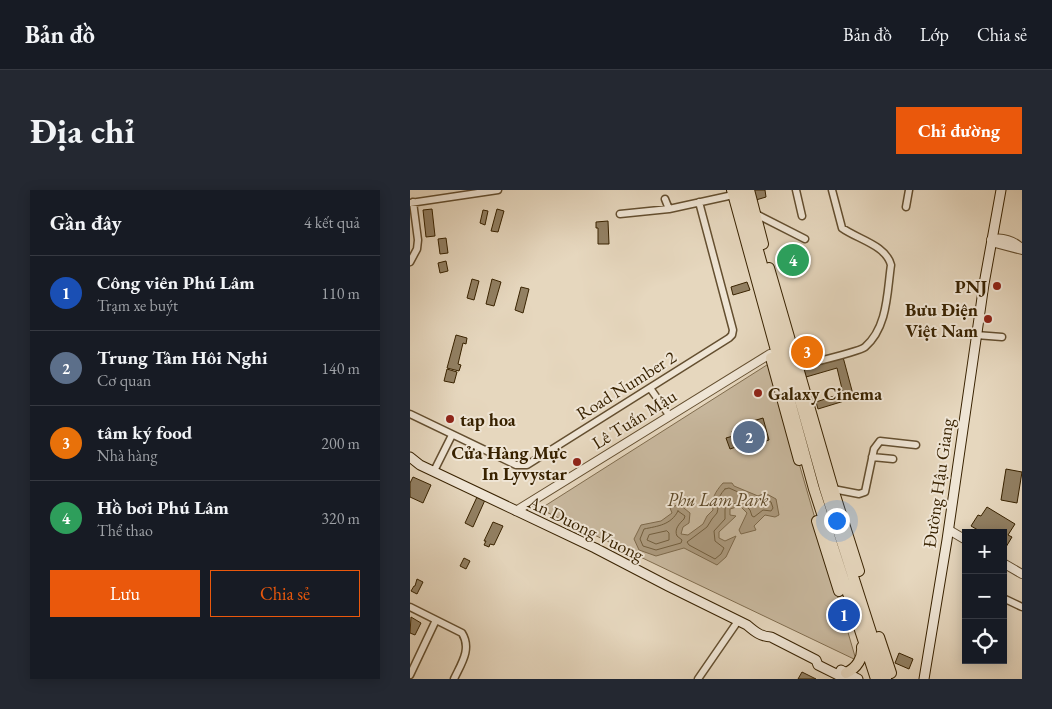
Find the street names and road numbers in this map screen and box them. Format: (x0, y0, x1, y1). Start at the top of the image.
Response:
street label: Road Number 2 (572, 345, 681, 425)
street label: Lê Tuấn Mậu (587, 384, 681, 454)
street label: Đường Hậu Giang (918, 417, 959, 549)
street label: An Duong Vuong (523, 490, 648, 566)

